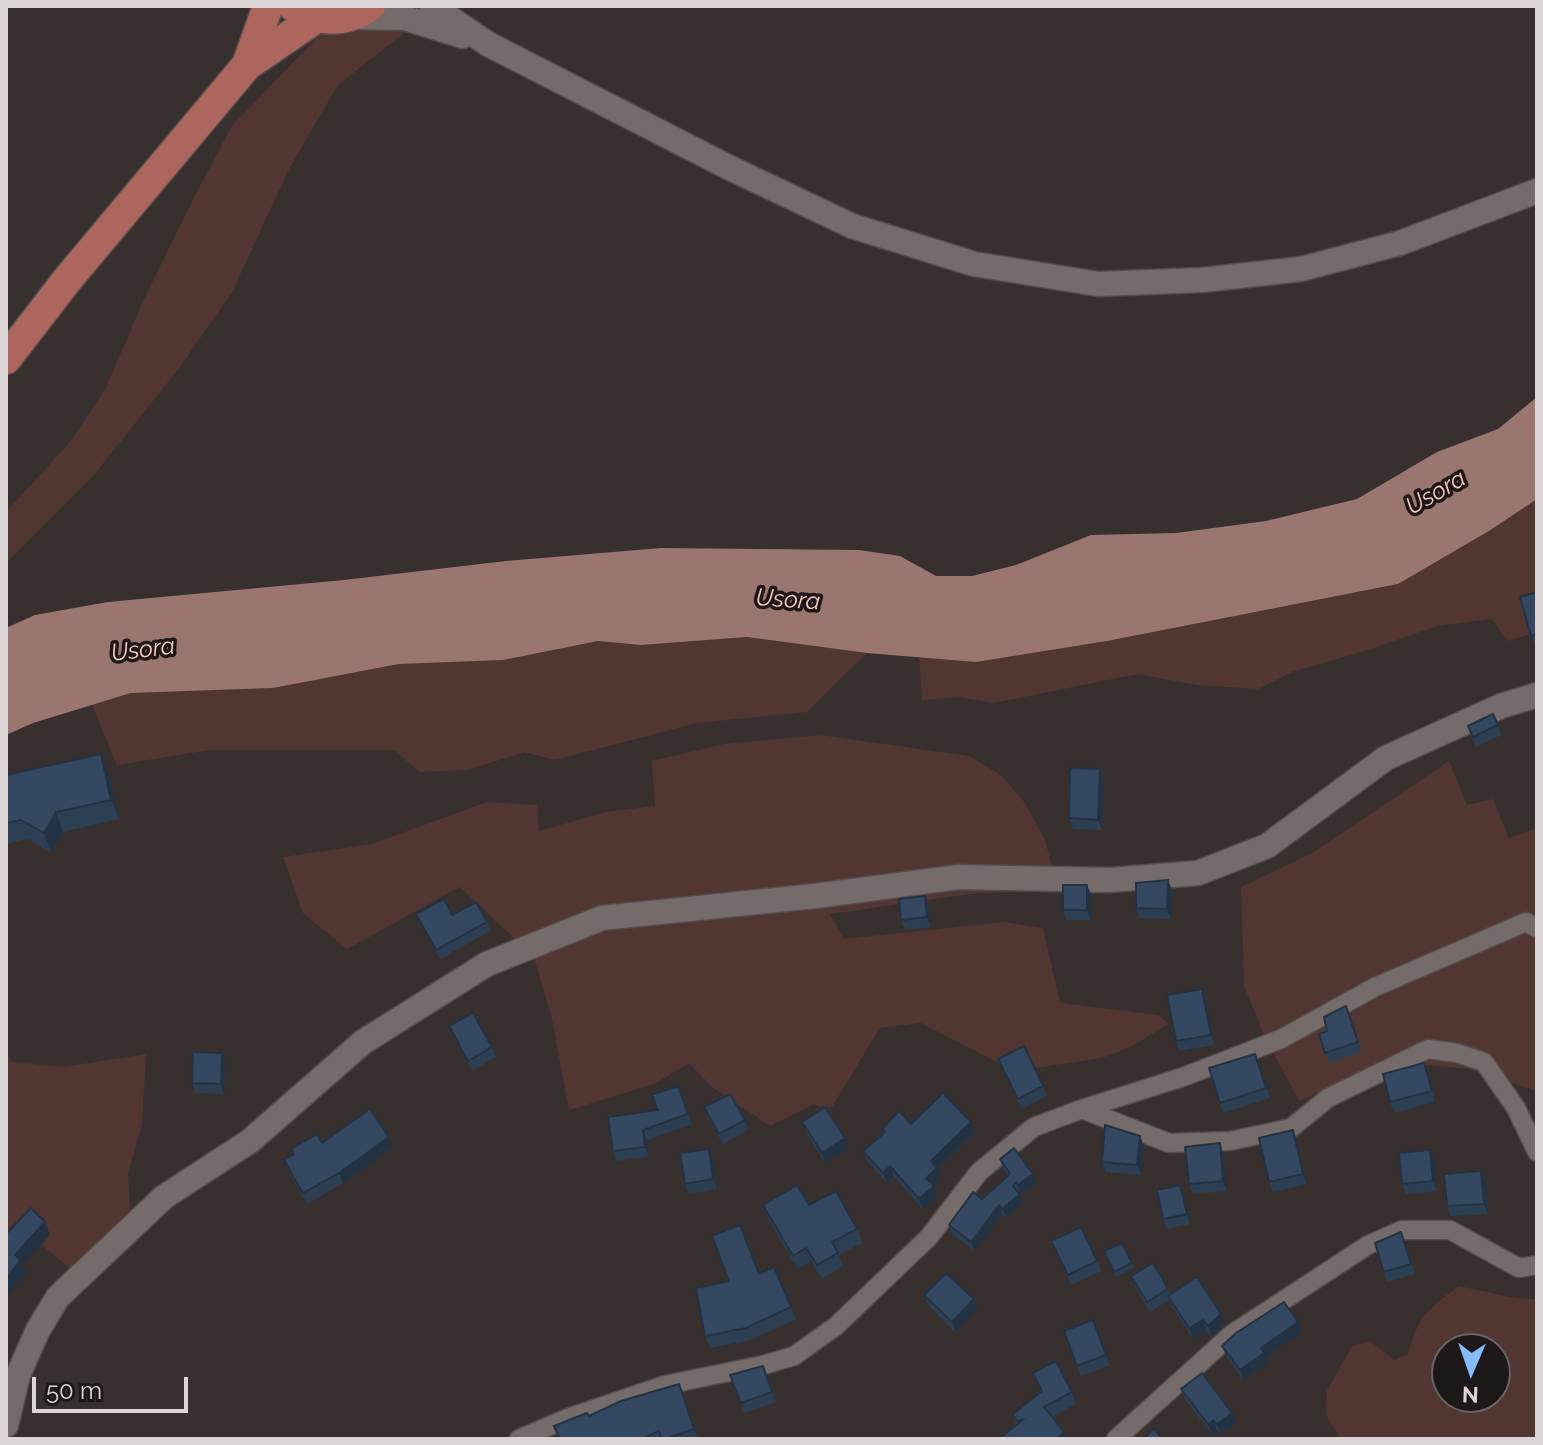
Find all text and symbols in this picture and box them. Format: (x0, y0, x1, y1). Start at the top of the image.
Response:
water label: Usora (1401, 464, 1471, 522)
water label: Usora (755, 583, 821, 617)
water label: Usora (109, 632, 177, 668)
north arrow (1431, 1333, 1511, 1413)
scale bar (36, 1361, 192, 1411)
text: 50 m (46, 1376, 102, 1405)
text: N (1461, 1382, 1479, 1408)

